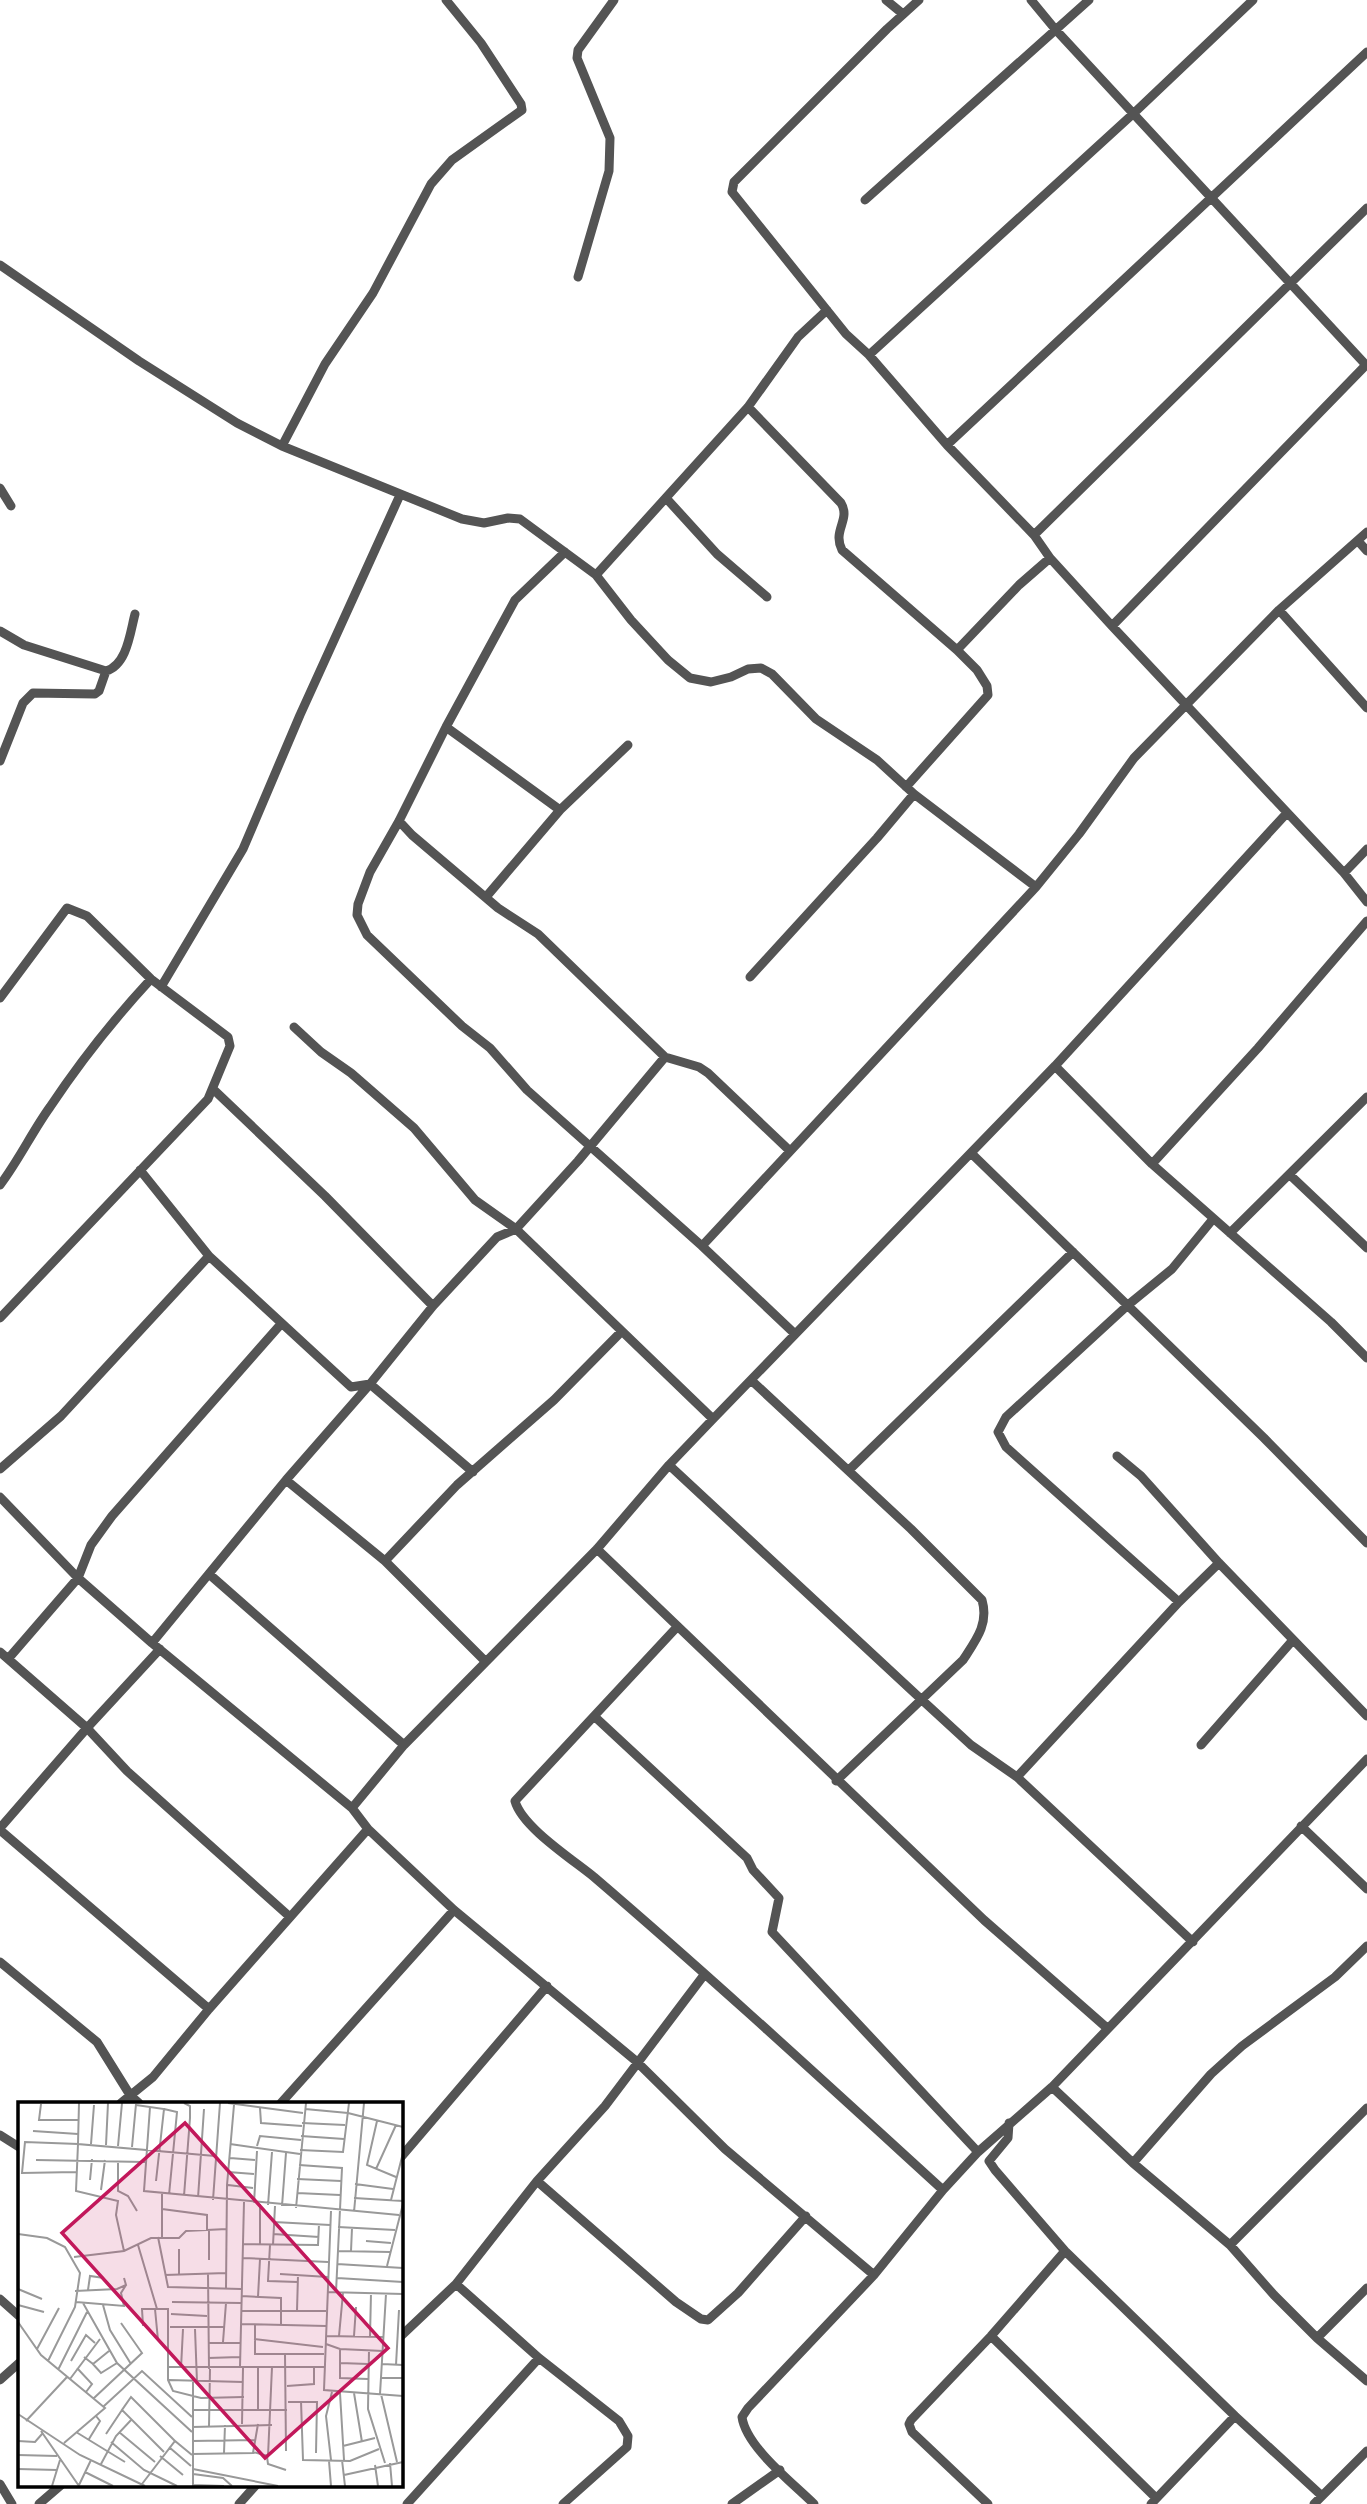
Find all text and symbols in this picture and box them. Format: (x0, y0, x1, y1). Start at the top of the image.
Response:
inset map (18, 2102, 402, 2486)

